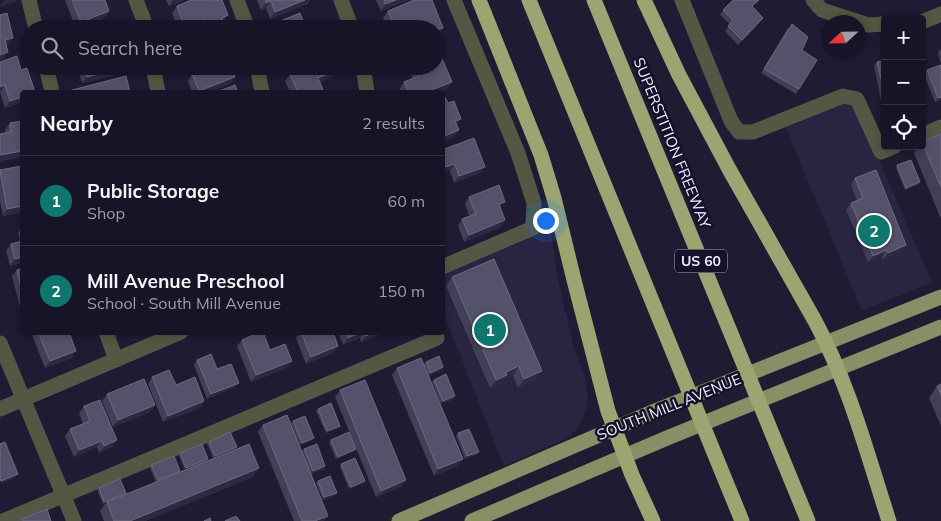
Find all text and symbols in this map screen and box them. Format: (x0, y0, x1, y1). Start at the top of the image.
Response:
north arrow (821, 15, 866, 60)
map controls (881, 15, 926, 150)
button: + (881, 15, 926, 60)
search box (20, 20, 445, 75)
icon: search (38, 34, 66, 62)
text: Search here (78, 36, 182, 60)
street label: SUPERSTITION FREEWAY (630, 55, 716, 232)
button: − (881, 60, 926, 105)
button: locate (881, 105, 926, 150)
text: Nearby (40, 110, 113, 136)
text: 2 results (362, 113, 425, 133)
text: Public Storage (87, 179, 219, 203)
text: 1 (51, 191, 61, 211)
text: 60 m (388, 191, 425, 211)
text: Shop (87, 203, 125, 223)
your location (533, 208, 559, 234)
pin: 2 (858, 212, 890, 250)
road number: US 60 (675, 250, 727, 272)
text: Mill Avenue Preschool (87, 269, 285, 293)
text: 2 (51, 281, 61, 301)
text: 150 m (378, 281, 425, 301)
text: School · South Mill Avenue (87, 293, 281, 313)
pin: 1 (474, 311, 506, 349)
street label: SOUTH MILL AVENUE (594, 369, 744, 444)

